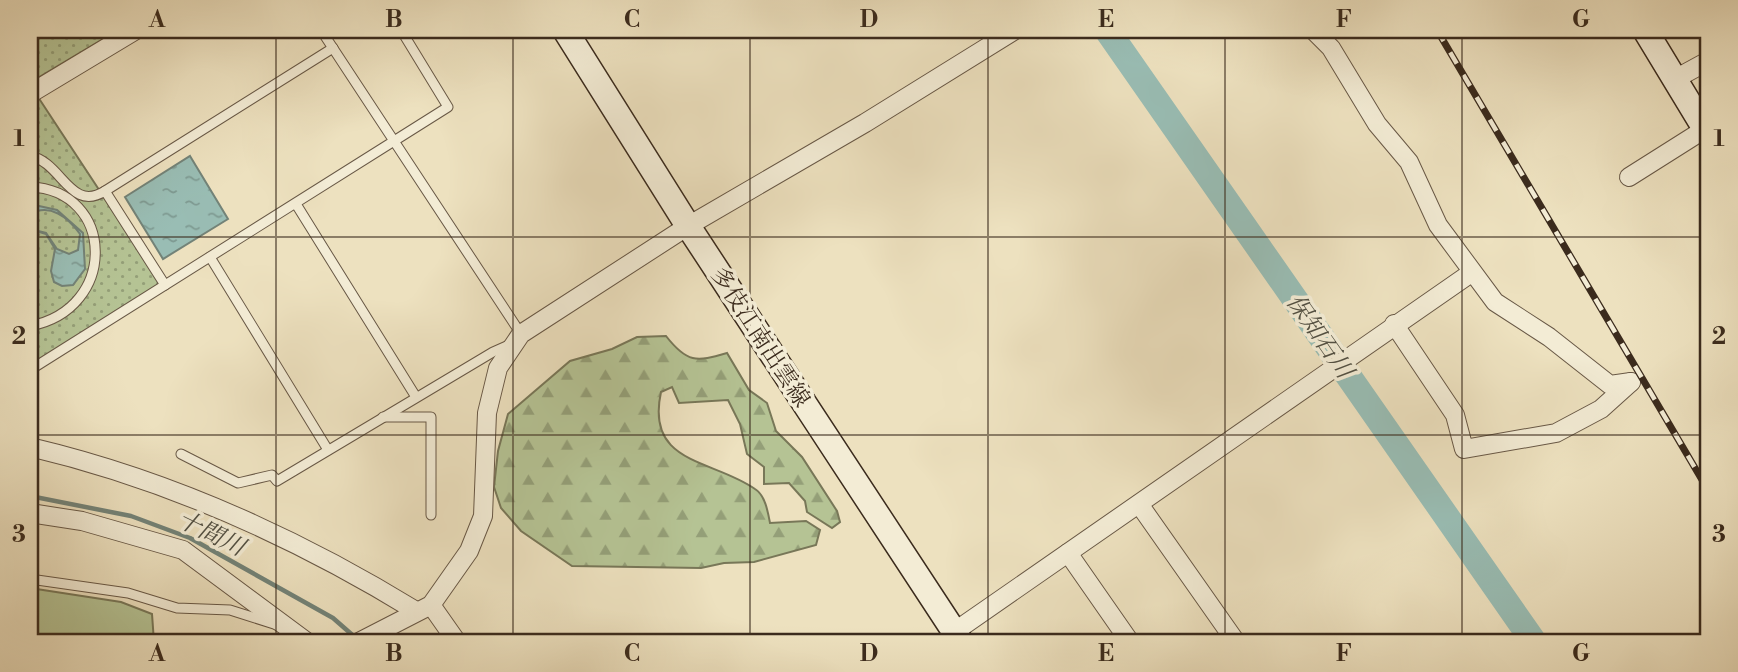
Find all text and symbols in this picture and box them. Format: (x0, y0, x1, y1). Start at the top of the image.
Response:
text: A (148, 6, 166, 34)
text: B (385, 6, 403, 34)
text: C (624, 6, 640, 34)
text: D (860, 6, 878, 34)
text: E (1098, 6, 1114, 34)
text: F (1336, 6, 1352, 34)
text: G (1572, 6, 1590, 34)
text: 1 (13, 125, 25, 153)
text: 1 (1713, 125, 1725, 153)
street label: 多伎江南出雲線 (705, 262, 816, 413)
water label: 保知石川 (1279, 289, 1361, 387)
text: 2 (12, 323, 26, 351)
text: 2 (1712, 323, 1726, 351)
water label: 十間川 (172, 505, 252, 564)
text: 3 (12, 521, 26, 549)
text: 3 (1712, 521, 1726, 549)
text: A (148, 640, 166, 668)
text: B (385, 640, 403, 668)
text: C (624, 640, 640, 668)
text: D (860, 640, 878, 668)
text: E (1098, 640, 1114, 668)
text: F (1336, 640, 1352, 668)
text: G (1572, 640, 1590, 668)

